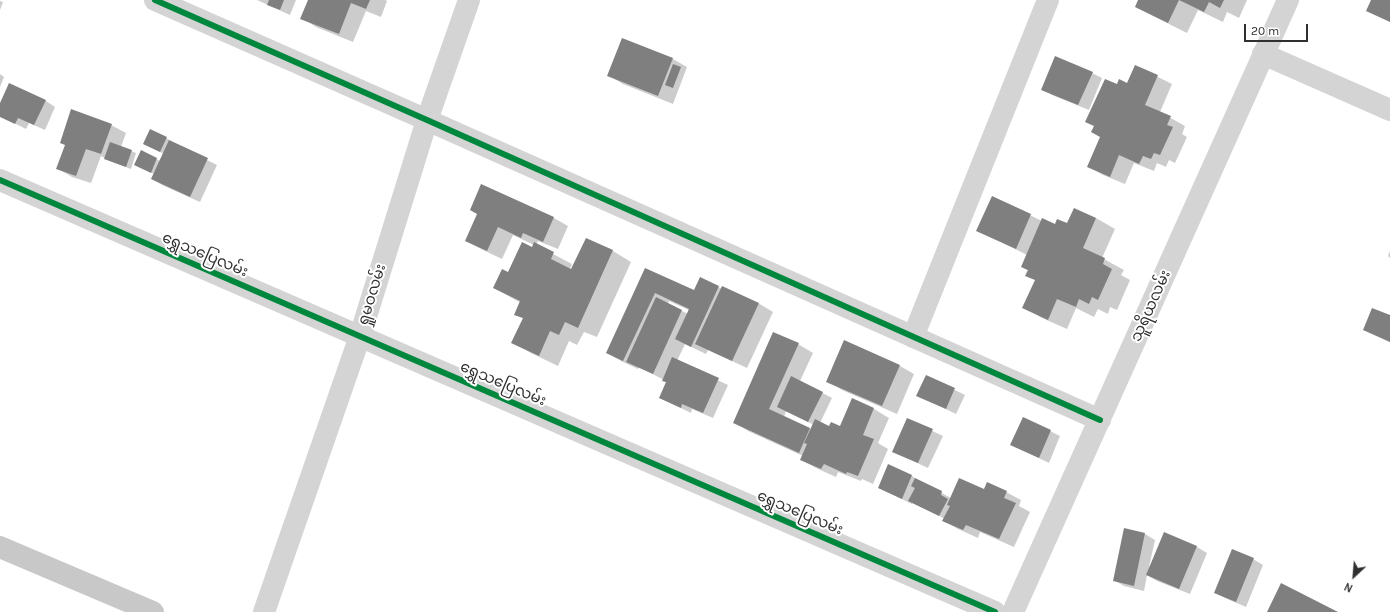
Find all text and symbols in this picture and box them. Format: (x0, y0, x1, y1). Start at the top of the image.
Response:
scale bar (1246, 16, 1310, 42)
text: 20 m (1251, 24, 1279, 38)
street label: ရွှေသပြေလမ်း (159, 229, 251, 281)
street label: ရှုမဝလမ်း (354, 262, 390, 328)
street label: သူရိယလမ်း (1127, 267, 1175, 345)
street label: ရွှေသပြေလမ်း (457, 358, 549, 410)
street label: ရွှေသပြေလမ်း (754, 487, 846, 539)
north arrow (1334, 556, 1374, 596)
text: N (1342, 580, 1355, 595)

